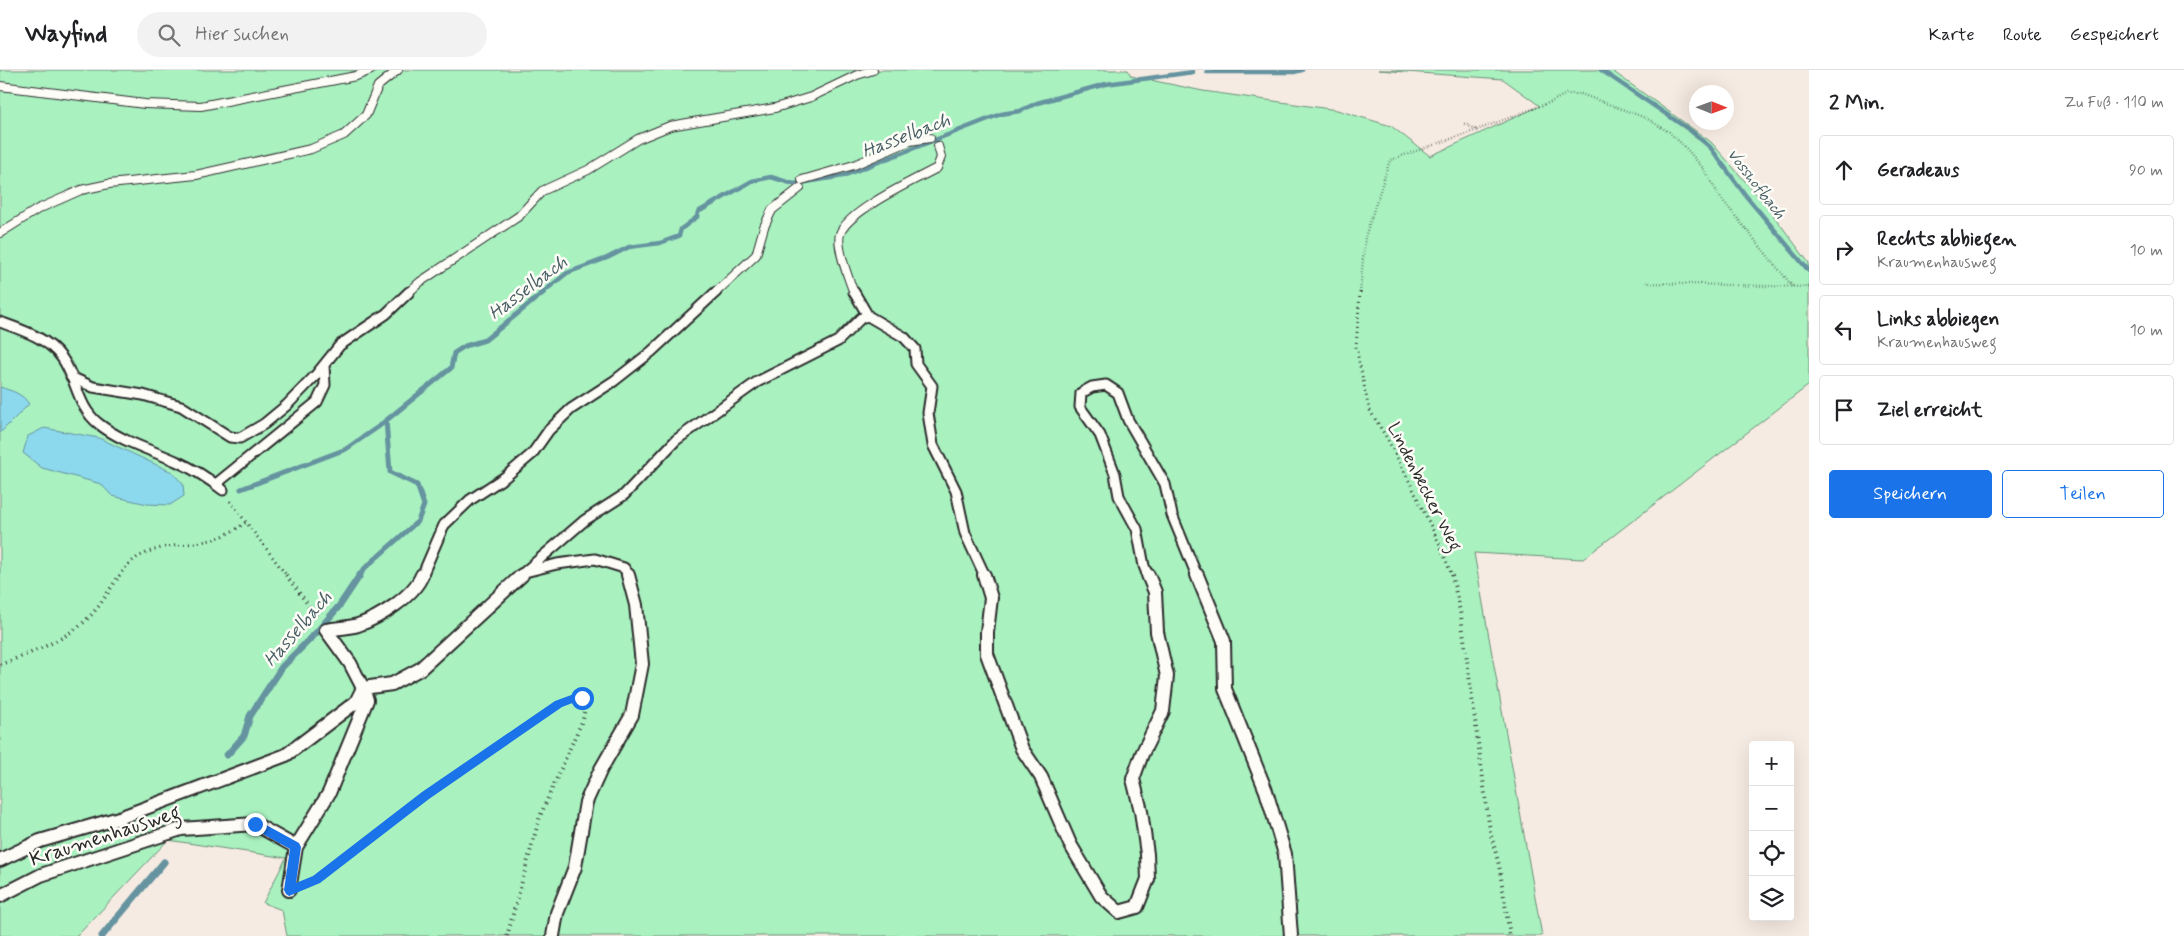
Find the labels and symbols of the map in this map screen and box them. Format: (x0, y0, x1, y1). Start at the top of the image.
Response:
north arrow (1689, 85, 1734, 130)
water label: Hasselbach (858, 108, 954, 164)
water label: Vosshofbach (1722, 145, 1790, 224)
water label: Hasselbach (483, 250, 573, 326)
street label: Lindenbecker Weg (1379, 418, 1467, 556)
water label: Hasselbach (258, 586, 338, 672)
route start (571, 687, 594, 710)
street label: Kraumenhausweg (26, 798, 185, 875)
route end (244, 813, 267, 836)

